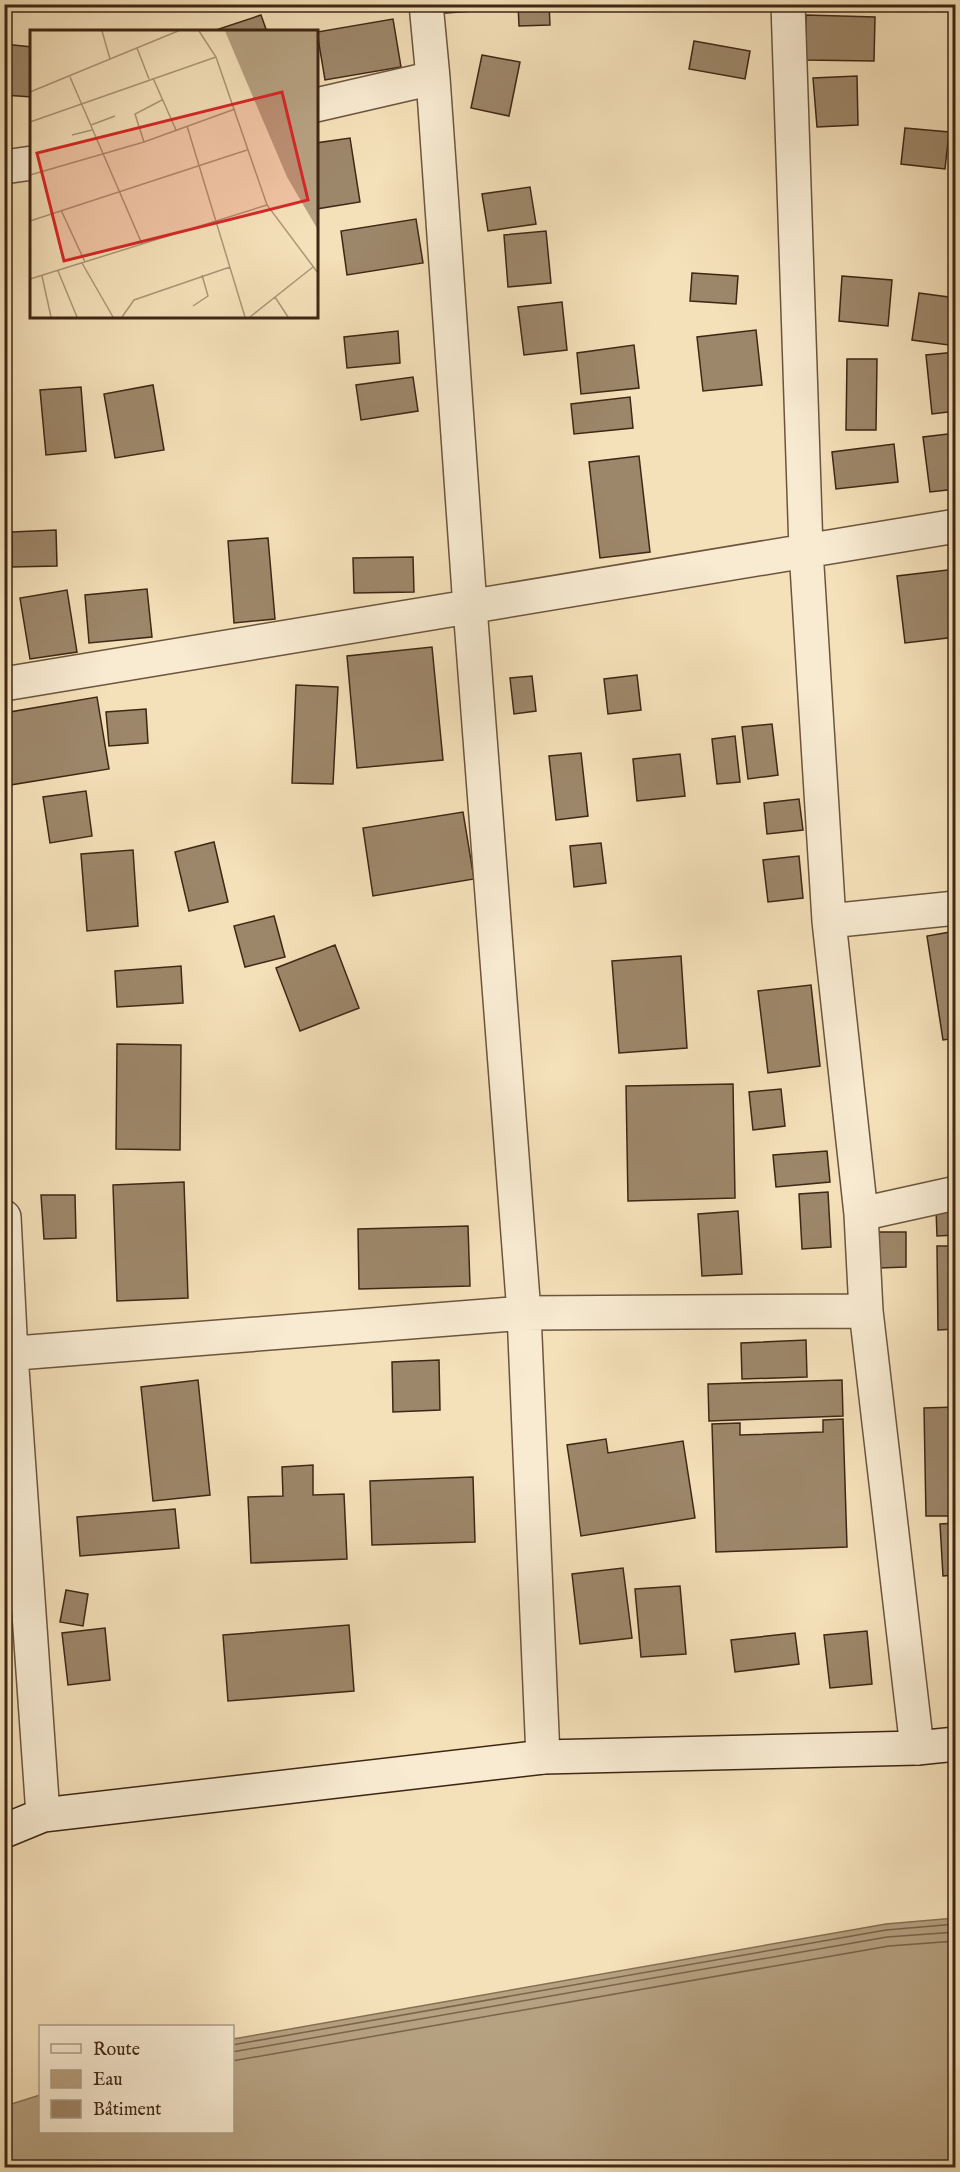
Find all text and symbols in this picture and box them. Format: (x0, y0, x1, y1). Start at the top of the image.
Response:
inset map (30, 30, 318, 318)
legend (39, 2025, 234, 2133)
text: Route (93, 2039, 140, 2062)
text: Eau (93, 2069, 123, 2092)
text: Bâtiment (93, 2099, 162, 2122)

